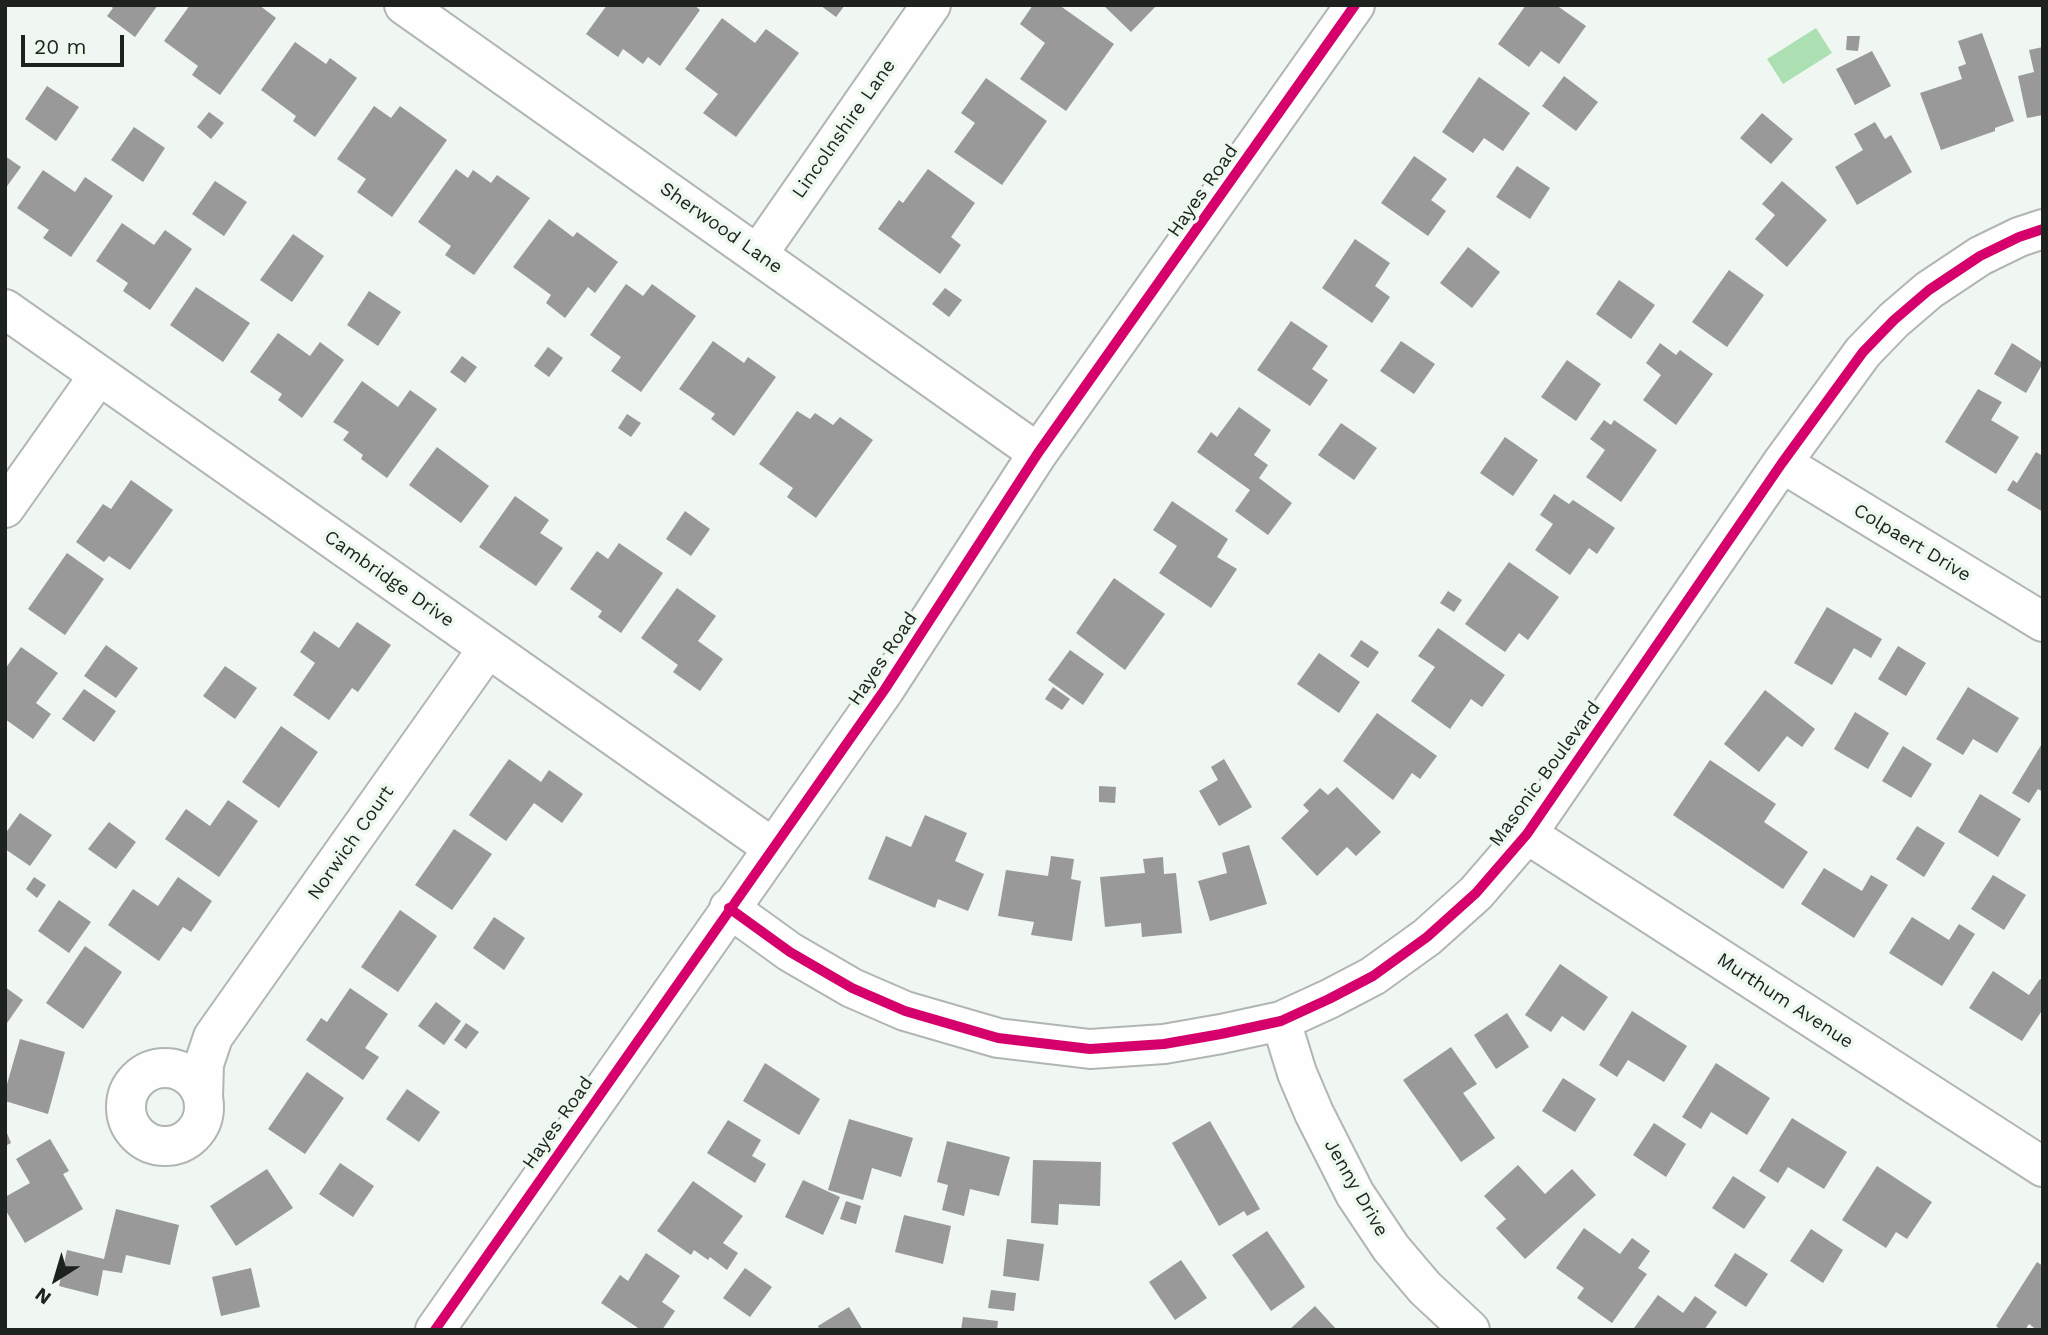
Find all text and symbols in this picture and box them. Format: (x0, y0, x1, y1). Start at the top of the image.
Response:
scale bar (24, 21, 128, 65)
text: 20 m (34, 34, 86, 59)
street label: Lincolnshire Lane (788, 55, 900, 203)
street label: Hayes Road (1163, 140, 1243, 242)
street label: Sherwood Lane (655, 177, 787, 279)
street label: Colpaert Drive (1849, 499, 1975, 587)
street label: Cambridge Drive (320, 526, 458, 632)
street label: Hayes Road (843, 608, 923, 710)
street label: Masonic Boulevard (1485, 697, 1605, 851)
street label: Norwich Court (303, 782, 399, 904)
street label: Murthum Avenue (1712, 948, 1858, 1054)
street label: Hayes Road (518, 1072, 598, 1174)
street label: Jenny Drive (1319, 1135, 1393, 1241)
north arrow (21, 1244, 91, 1314)
text: N (31, 1283, 56, 1310)

